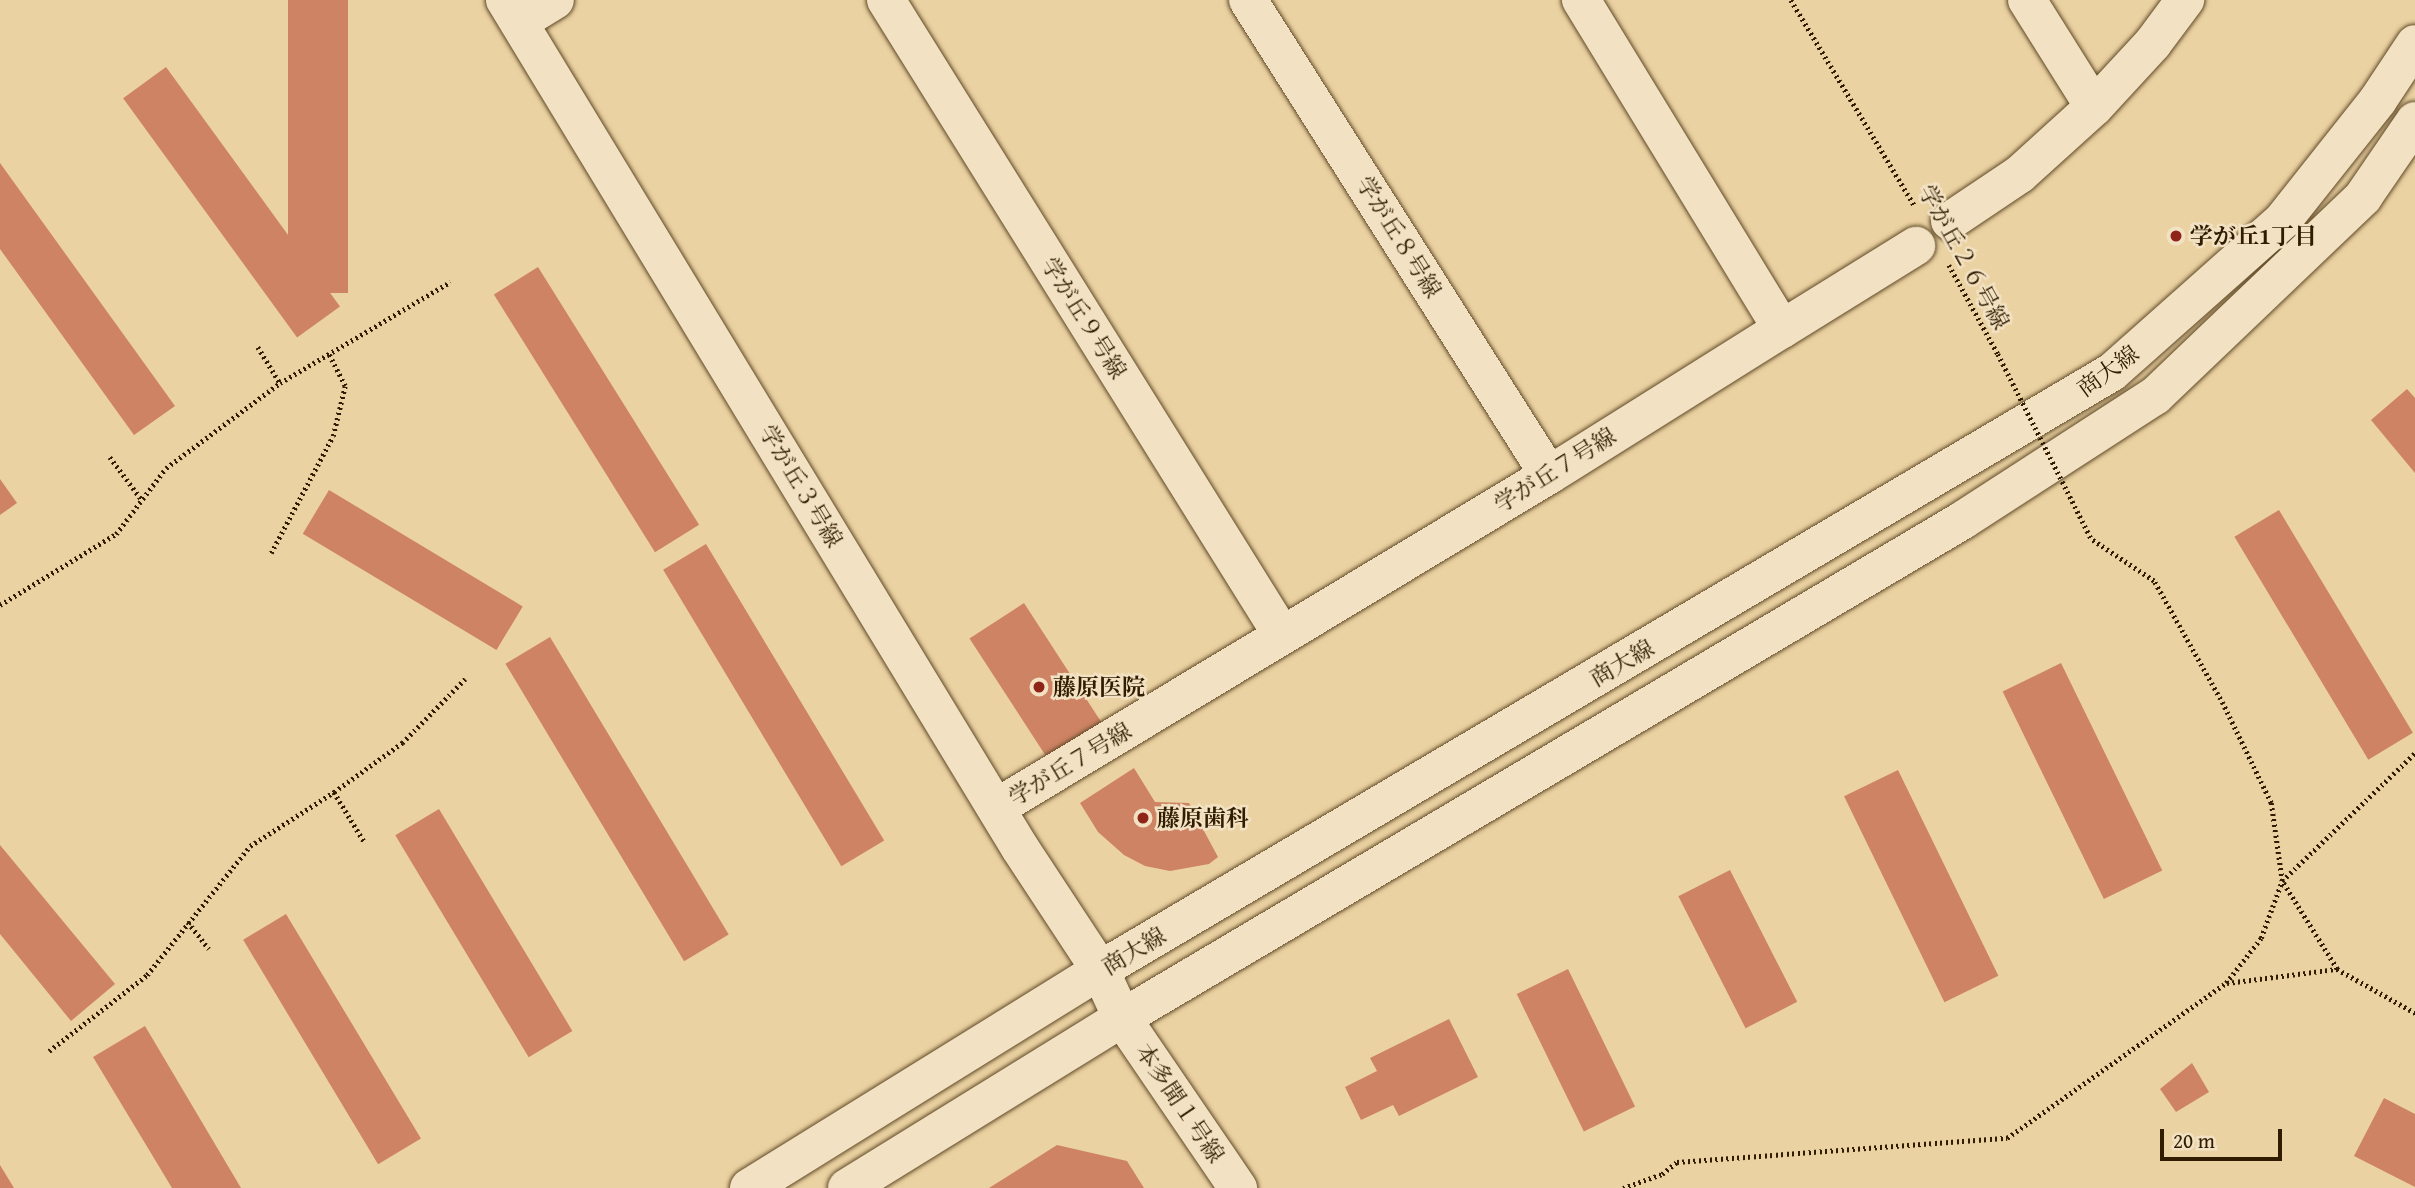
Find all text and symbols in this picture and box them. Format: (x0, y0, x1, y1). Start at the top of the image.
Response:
street label: 学が丘８号線 (1351, 171, 1447, 303)
street label: 学が丘２６号線 (1913, 180, 2015, 334)
place label: 学が丘1丁目 (2190, 222, 2317, 250)
marker: 学が丘1丁目 (2168, 228, 2184, 244)
street label: 学が丘９号線 (1036, 252, 1132, 384)
street label: 商大線 (2072, 340, 2144, 402)
street label: 学が丘３号線 (754, 420, 848, 552)
street label: 学が丘７号線 (1489, 422, 1621, 518)
street label: 商大線 (1585, 634, 1659, 692)
place label: 藤原医院 (1053, 673, 1145, 701)
marker: 藤原医院 (1031, 679, 1047, 695)
street label: 学が丘７号線 (1004, 717, 1136, 811)
place label: 藤原歯科 (1157, 804, 1249, 832)
marker: 藤原歯科 (1135, 810, 1151, 826)
street label: 商大線 (1097, 921, 1171, 981)
street label: 本多聞１号線 (1130, 1038, 1230, 1168)
scale bar (2163, 1114, 2286, 1158)
text: 20 m (2173, 1125, 2215, 1156)

